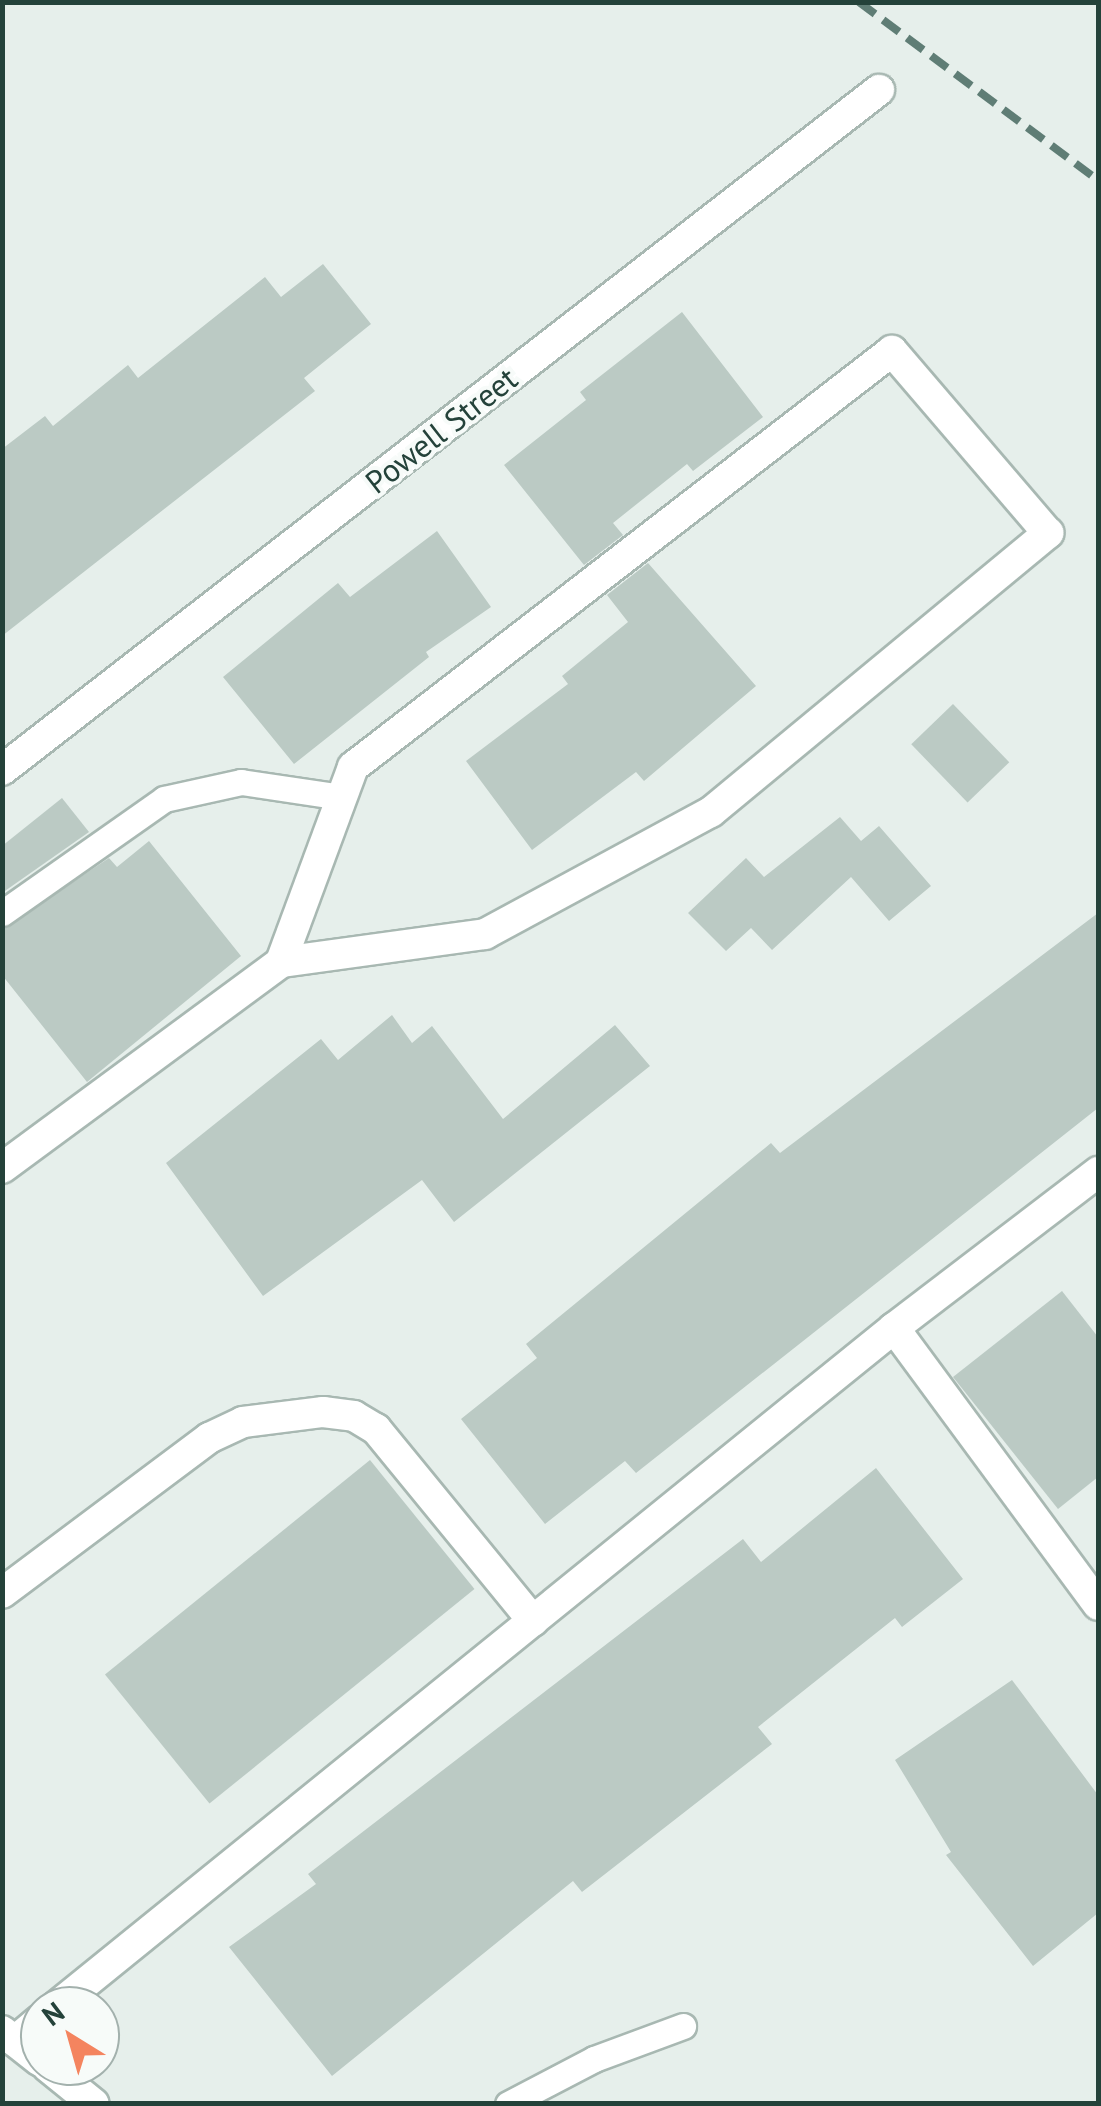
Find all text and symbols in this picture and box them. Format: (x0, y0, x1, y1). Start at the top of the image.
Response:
street label: Powell Street (358, 359, 524, 501)
north arrow (20, 1986, 120, 2086)
text: N (34, 1993, 71, 2034)

